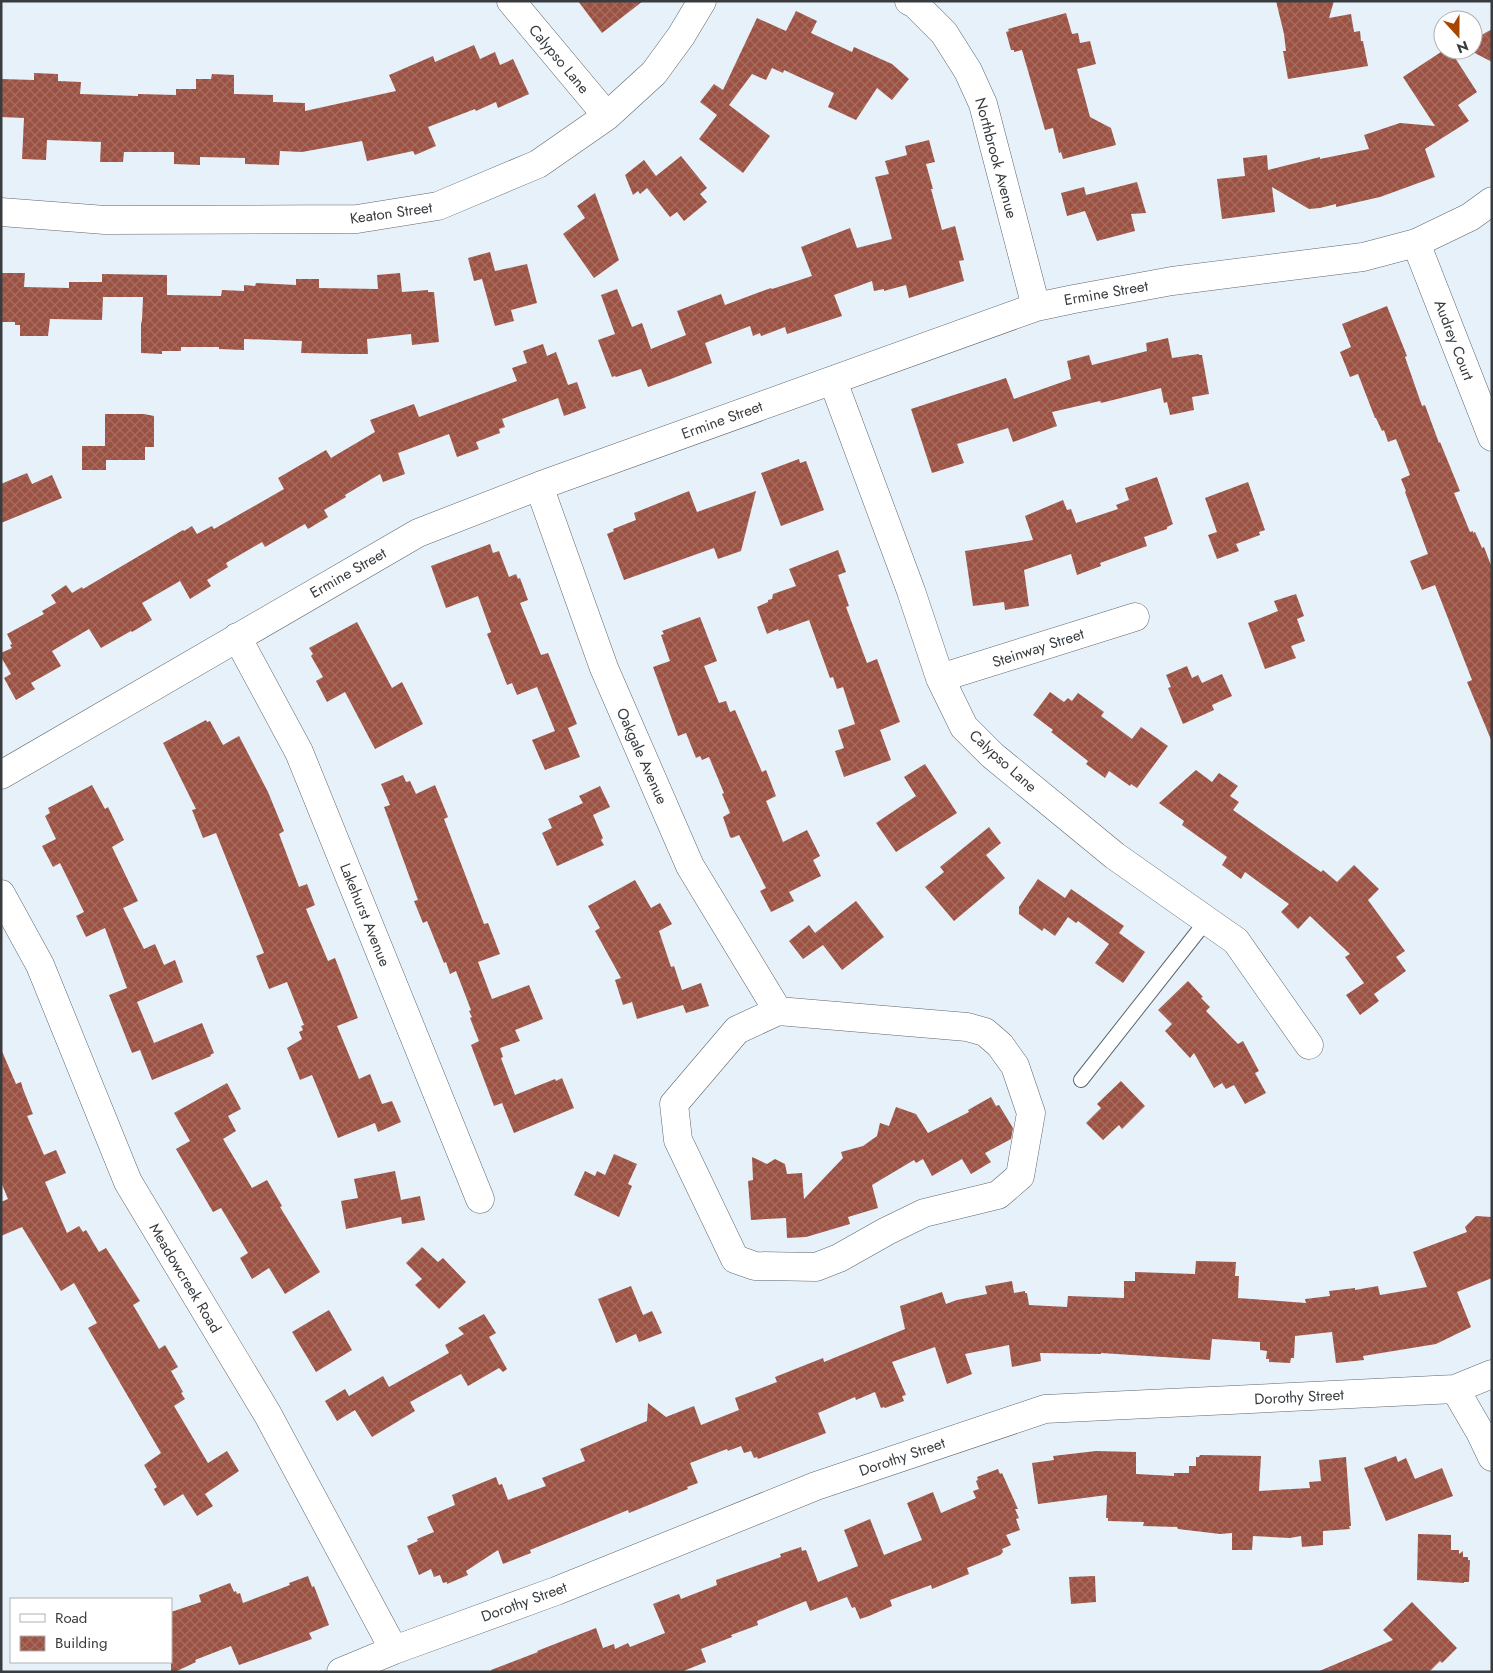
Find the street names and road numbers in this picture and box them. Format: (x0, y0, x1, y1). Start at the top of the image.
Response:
street label: Calypso Lane (523, 20, 595, 99)
street label: Northbrook Avenue (969, 95, 1023, 221)
street label: Keaton Street (348, 196, 434, 230)
street label: Ermine Street (1062, 275, 1150, 311)
street label: Audrey Court (1429, 297, 1480, 384)
street label: Ermine Street (678, 395, 766, 445)
street label: Ermine Street (306, 542, 391, 604)
street label: Steinway Street (989, 623, 1087, 673)
street label: Oakgale Avenue (611, 704, 673, 808)
street label: Calypso Lane (964, 725, 1042, 798)
street label: Lakehurst Avenue (334, 860, 396, 970)
street label: Meadowcreek Road (143, 1219, 227, 1337)
street label: Dorothy Street (1254, 1384, 1345, 1410)
street label: Dorothy Street (856, 1432, 948, 1482)
street label: Dorothy Street (478, 1576, 570, 1628)

